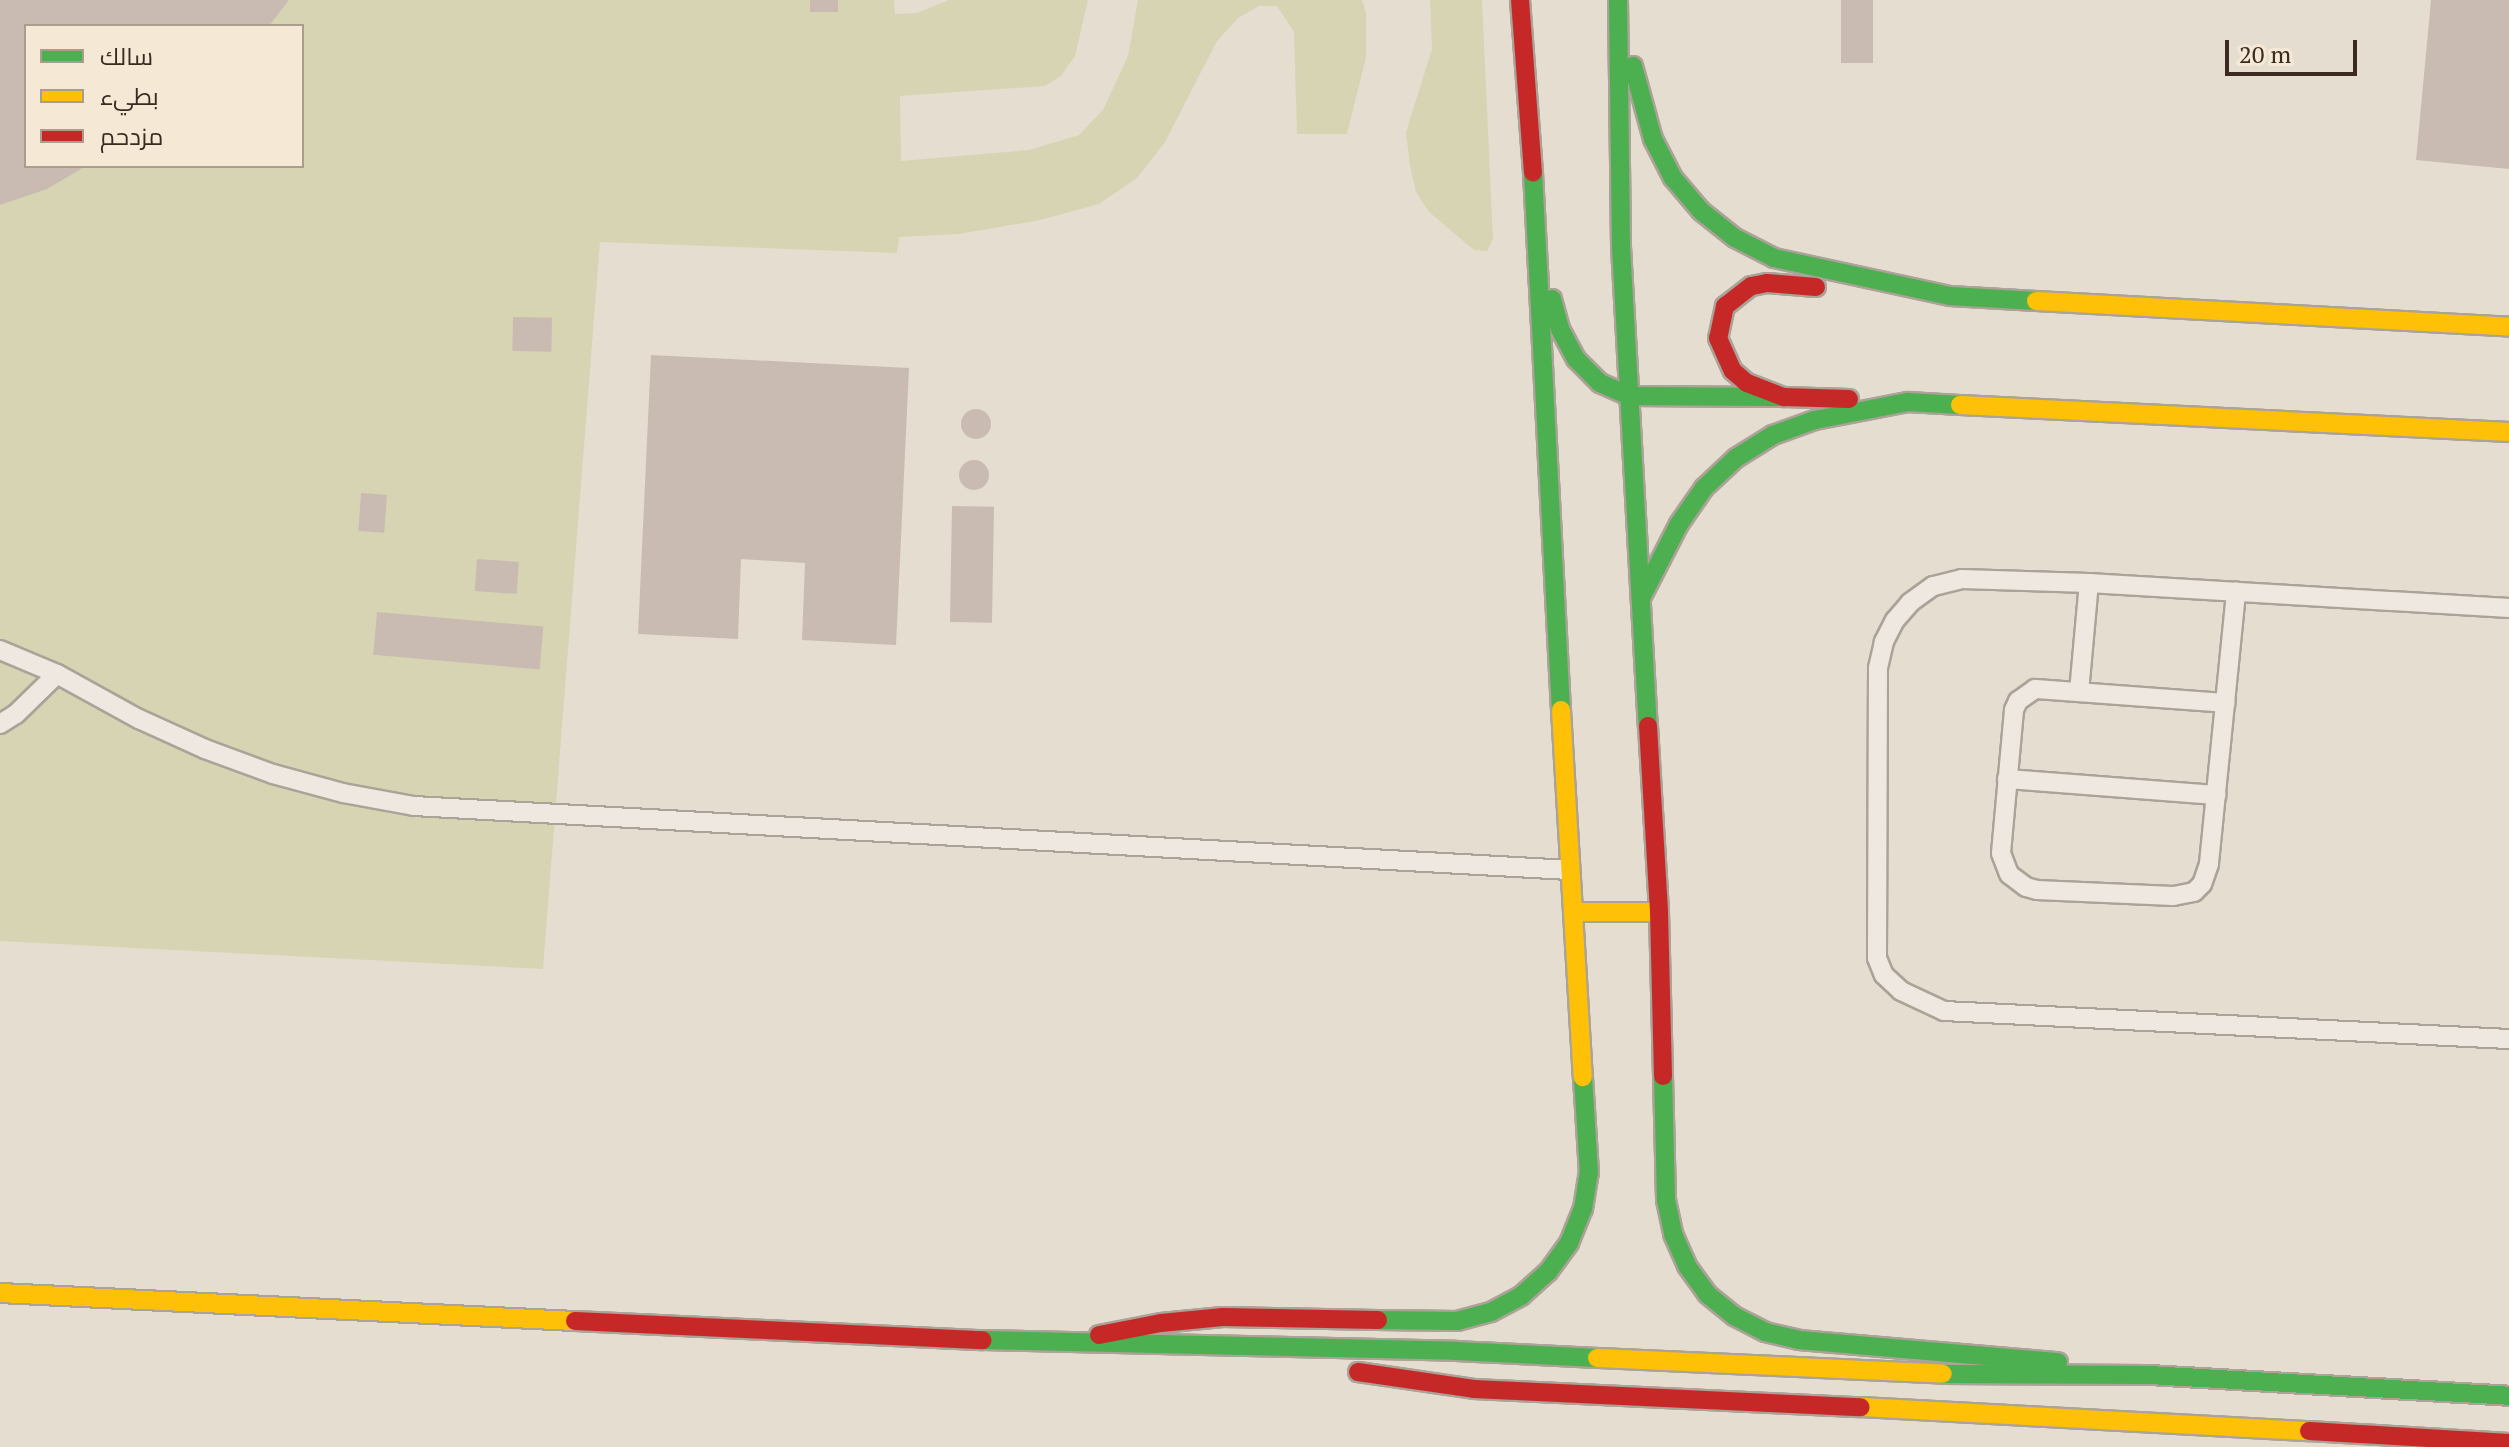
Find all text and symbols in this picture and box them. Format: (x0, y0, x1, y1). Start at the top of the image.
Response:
legend (24, 24, 304, 168)
scale bar (2229, 24, 2361, 74)
text: 20 m (2239, 38, 2291, 70)
text: سالك (100, 40, 153, 72)
text: بطيء (100, 80, 159, 112)
text: مزدحم (100, 120, 163, 152)

